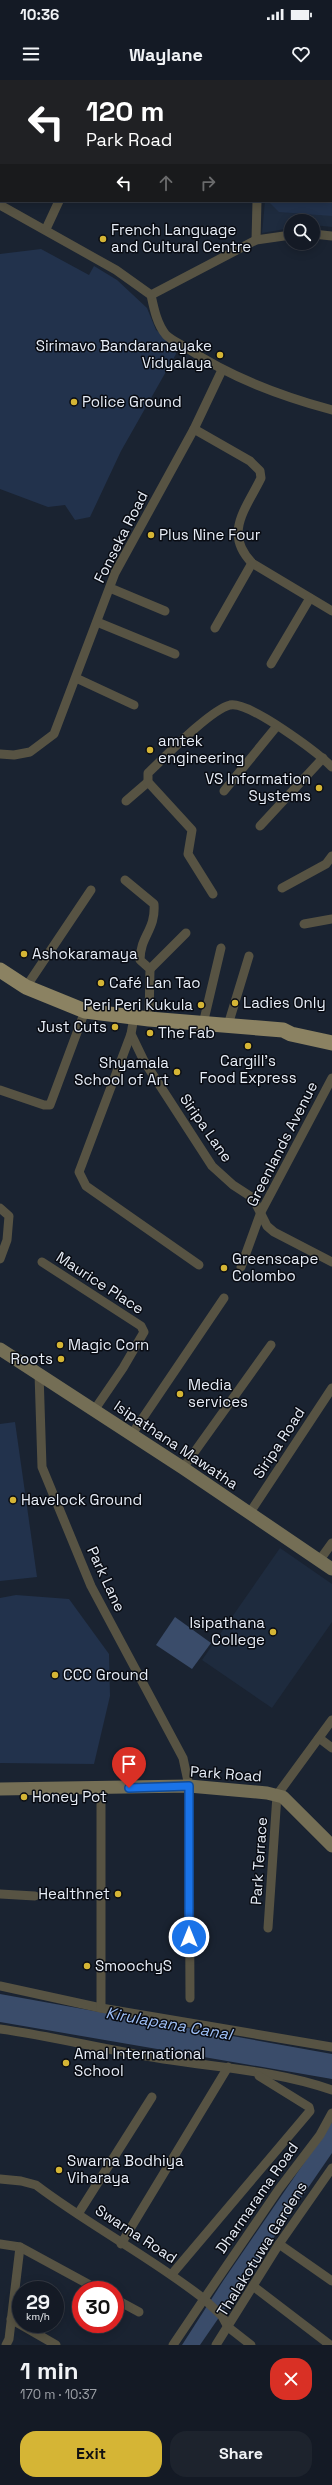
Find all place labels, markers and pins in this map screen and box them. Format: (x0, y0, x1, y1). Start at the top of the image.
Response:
place label: French Language and Cultural Centre (111, 220, 251, 256)
marker: French Language and Cultural Centre (98, 234, 108, 244)
place label: Sirimavo Bandaranayake Vidyalaya (36, 336, 212, 372)
marker: Sirimavo Bandaranayake Vidyalaya (215, 350, 225, 360)
place label: Police Ground (82, 392, 182, 411)
marker: Police Ground (69, 397, 79, 407)
place label: Plus Nine Four (159, 525, 261, 544)
marker: Plus Nine Four (146, 530, 156, 540)
place label: amtek engineering (158, 731, 245, 767)
marker: amtek engineering (145, 745, 155, 755)
place label: VS Information Systems (205, 769, 311, 805)
marker: VS Information Systems (314, 783, 324, 793)
place label: Ashokaramaya (32, 944, 138, 963)
marker: Ashokaramaya (19, 949, 29, 959)
place label: Café Lan Tao (109, 973, 200, 992)
marker: Café Lan Tao (96, 978, 106, 988)
place label: Ladies Only (243, 993, 326, 1012)
place label: Peri Peri Kukula (84, 995, 193, 1014)
marker: Ladies Only (230, 998, 240, 1008)
marker: Peri Peri Kukula (196, 1000, 206, 1010)
place label: Just Cuts (37, 1017, 107, 1036)
marker: Just Cuts (110, 1022, 120, 1032)
place label: The Fab (158, 1023, 215, 1042)
marker: The Fab (145, 1028, 155, 1038)
marker: Cargill's Food Express (243, 1041, 253, 1051)
place label: Cargill's Food Express (199, 1051, 297, 1087)
place label: Shyamala School of Art (74, 1053, 169, 1089)
marker: Shyamala School of Art (172, 1067, 182, 1077)
place label: Greenscape Colombo (232, 1249, 318, 1285)
marker: Greenscape Colombo (219, 1263, 229, 1273)
place label: Magic Corn (68, 1335, 149, 1354)
marker: Magic Corn (55, 1340, 65, 1350)
place label: Roots (10, 1349, 53, 1368)
marker: Roots (56, 1354, 66, 1364)
place label: Media services (188, 1375, 248, 1411)
marker: Media services (175, 1389, 185, 1399)
place label: Havelock Ground (21, 1490, 142, 1509)
marker: Havelock Ground (8, 1495, 18, 1505)
place label: Isipathana College (189, 1613, 265, 1649)
marker: Isipathana College (268, 1627, 278, 1637)
place label: CCC Ground (63, 1665, 148, 1684)
marker: CCC Ground (50, 1670, 60, 1680)
pin (112, 1747, 146, 1788)
place label: Honey Pot (32, 1787, 107, 1806)
marker: Honey Pot (19, 1792, 29, 1802)
place label: Healthnet (38, 1884, 110, 1903)
marker: Healthnet (113, 1889, 123, 1899)
place label: SmoochyS (95, 1956, 172, 1975)
marker: SmoochyS (82, 1961, 92, 1971)
place label: Amal International School (74, 2044, 205, 2080)
marker: Amal International School (61, 2058, 71, 2068)
place label: Swarna Bodhiya Viharaya (67, 2151, 184, 2187)
marker: Swarna Bodhiya Viharaya (54, 2165, 64, 2175)

